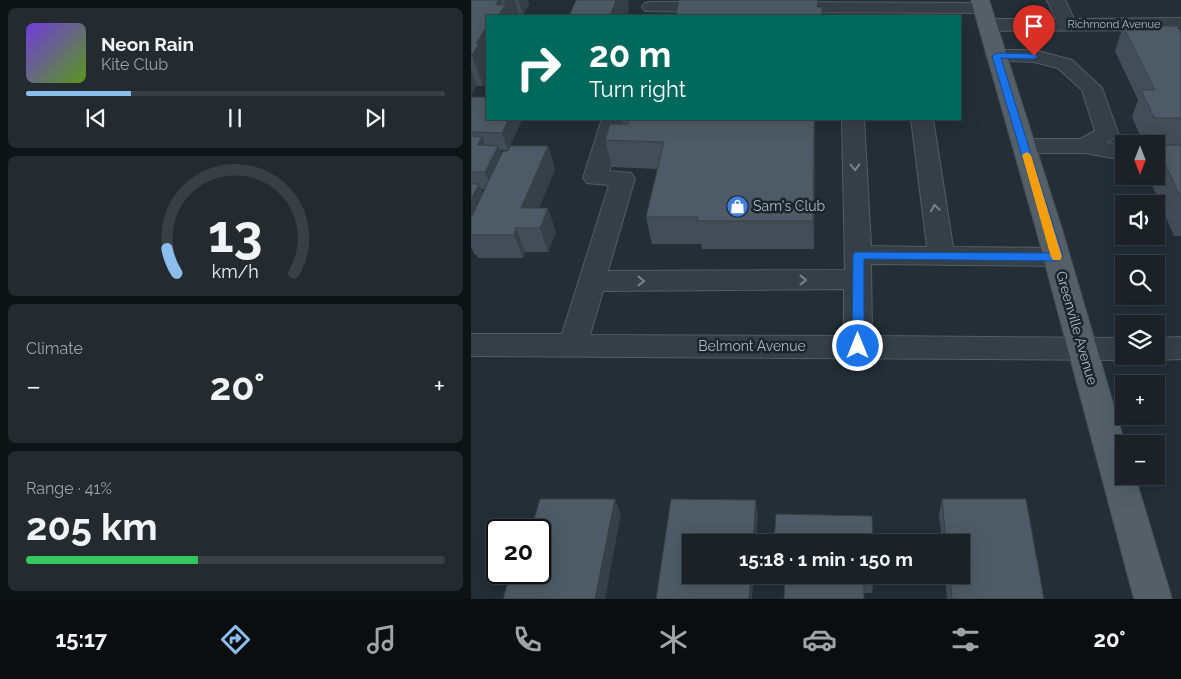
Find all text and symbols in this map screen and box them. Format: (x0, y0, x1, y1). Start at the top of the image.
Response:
pin (1013, 5, 1055, 56)
icon: arrive (1020, 12, 1048, 40)
street label: Richmond Avenue (1068, 18, 1161, 31)
text: Neon Rain (101, 33, 194, 55)
text: 20 m (589, 34, 671, 75)
icon: right (506, 35, 571, 100)
text: Kite Club (101, 55, 168, 74)
text: Turn right (589, 76, 686, 102)
icon: previous (82, 104, 110, 132)
icon: pause (221, 104, 249, 132)
icon: next (361, 104, 389, 132)
north arrow (1115, 135, 1165, 185)
map controls (1115, 135, 1165, 485)
one-way arrow (850, 164, 860, 172)
shop icon: Sam's Club (725, 194, 749, 218)
button: sound (1115, 195, 1165, 245)
place label: Sam's Club (753, 198, 826, 214)
text: 13 (208, 203, 263, 264)
one-way arrow (930, 204, 940, 212)
button: search (1115, 255, 1165, 305)
text: km/h (212, 261, 259, 282)
street label: Greenville Avenue (1053, 269, 1101, 387)
one-way arrow (800, 274, 808, 285)
one-way arrow (638, 276, 645, 286)
button: layers (1115, 315, 1165, 365)
position arrow (831, 319, 883, 371)
street label: Belmont Avenue (698, 338, 806, 354)
text: Climate (26, 339, 83, 358)
text: 20° (210, 364, 265, 409)
text: − (26, 370, 41, 403)
text: + (433, 370, 445, 403)
button: + (1115, 375, 1165, 425)
button: − (1115, 435, 1165, 485)
text: Range · 41% (26, 479, 112, 498)
text: 205 km (26, 504, 158, 549)
speed limit sign: 20 (486, 519, 551, 584)
text: 15:18 · 1 min · 150 m (739, 548, 913, 570)
icon: directions (218, 622, 253, 657)
icon: music (364, 622, 399, 657)
icon: phone (510, 622, 545, 657)
icon: climate (656, 622, 691, 657)
icon: car (802, 622, 837, 657)
icon: filters (948, 622, 983, 657)
text: 15:17 (55, 626, 107, 652)
text: 20° (1094, 626, 1125, 652)

